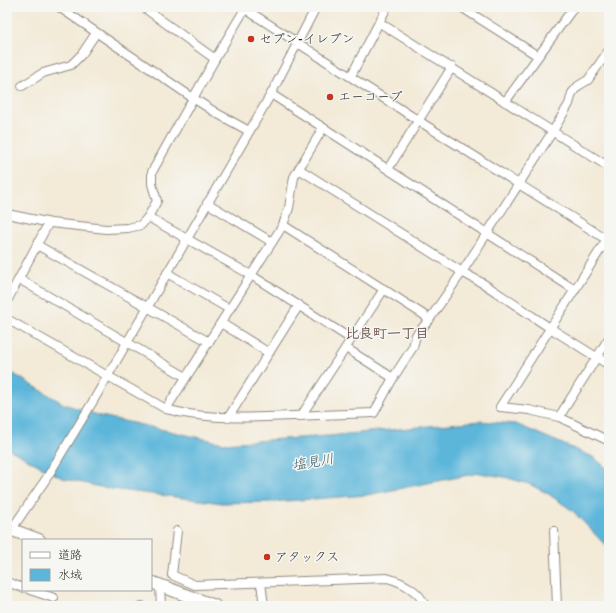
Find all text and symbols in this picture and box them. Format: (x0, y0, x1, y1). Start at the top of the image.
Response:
place label: セブン-イレブン (259, 31, 355, 47)
marker: セブン-イレブン (246, 34, 256, 44)
place label: エーコープ (338, 89, 402, 105)
marker: エーコープ (325, 92, 335, 102)
district label: 比良町一丁目 (345, 325, 429, 342)
water label: 塩見川 (291, 450, 335, 474)
legend (22, 539, 152, 591)
text: 道路 (58, 548, 82, 563)
place label: アタックス (275, 549, 339, 565)
marker: アタックス (262, 552, 272, 562)
text: 水域 (58, 568, 82, 583)

